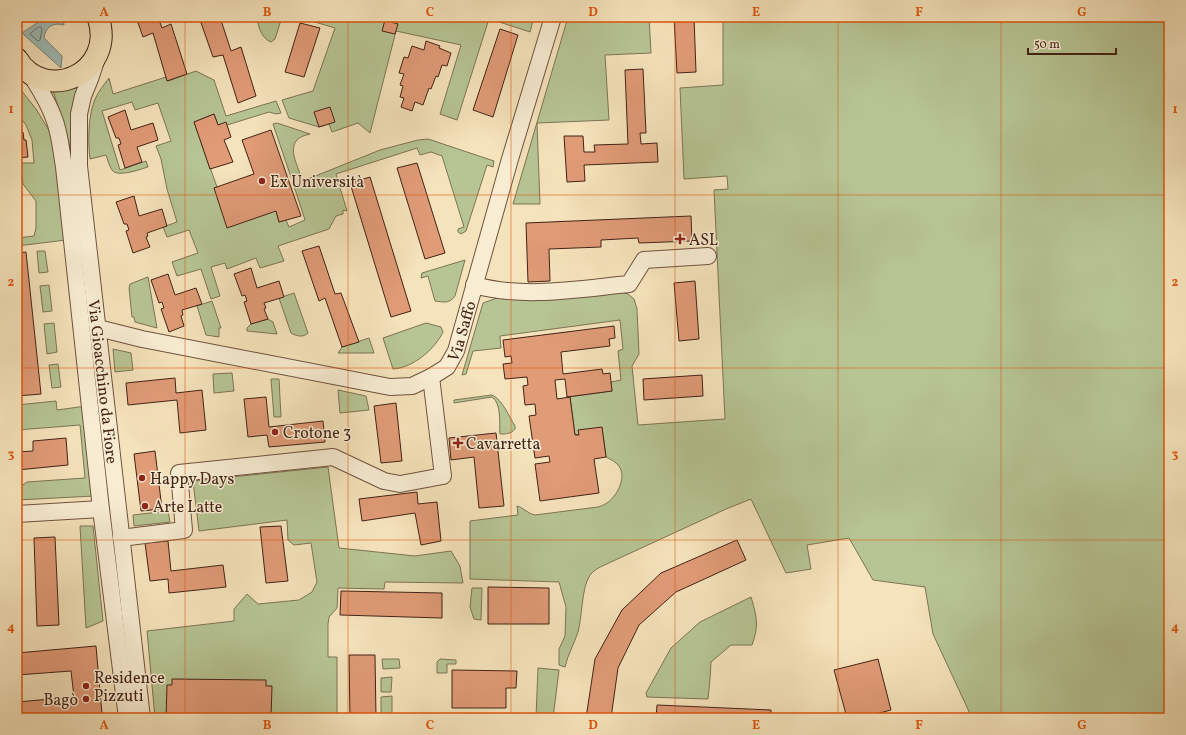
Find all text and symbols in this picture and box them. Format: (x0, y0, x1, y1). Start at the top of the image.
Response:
text: A (99, 4, 109, 22)
text: B (263, 4, 272, 22)
text: C (426, 4, 434, 22)
text: D (588, 4, 598, 22)
text: E (752, 4, 760, 22)
text: F (915, 4, 923, 22)
text: G (1077, 4, 1087, 22)
scale bar (1028, 30, 1116, 56)
text: 50 m (1034, 37, 1060, 53)
text: 1 (8, 101, 14, 119)
text: 1 (1172, 101, 1178, 119)
place label: Ex Università (270, 172, 364, 194)
marker: Ex Università (257, 176, 267, 186)
place label: ASL (689, 230, 718, 252)
marker: ASL (674, 233, 686, 245)
text: 2 (8, 274, 15, 292)
text: 2 (1172, 274, 1179, 292)
street label: Via Gioacchino da Fiore (81, 299, 122, 465)
street label: Via Saffo (443, 299, 483, 366)
place label: Crotone 3 (283, 423, 351, 445)
marker: Crotone 3 (270, 427, 280, 437)
place label: Cavarretta (466, 434, 540, 456)
marker: Cavarretta (453, 438, 463, 448)
text: 3 (8, 446, 15, 464)
text: 3 (1172, 446, 1179, 464)
place label: Happy Days (150, 469, 234, 491)
marker: Happy Days (137, 473, 147, 483)
place label: Arte Latte (153, 497, 222, 519)
marker: Arte Latte (140, 501, 150, 511)
text: 4 (7, 619, 15, 637)
text: 4 (1171, 619, 1179, 637)
place label: Residence Pizzuti (94, 668, 165, 708)
marker: Residence Pizzuti (81, 681, 91, 691)
place label: Bagò (43, 690, 78, 712)
marker: Bagò (81, 694, 91, 704)
text: A (99, 717, 109, 735)
text: B (263, 717, 272, 735)
text: C (426, 717, 434, 735)
text: D (588, 717, 598, 735)
text: E (752, 717, 760, 735)
text: F (915, 717, 923, 735)
text: G (1077, 717, 1087, 735)

